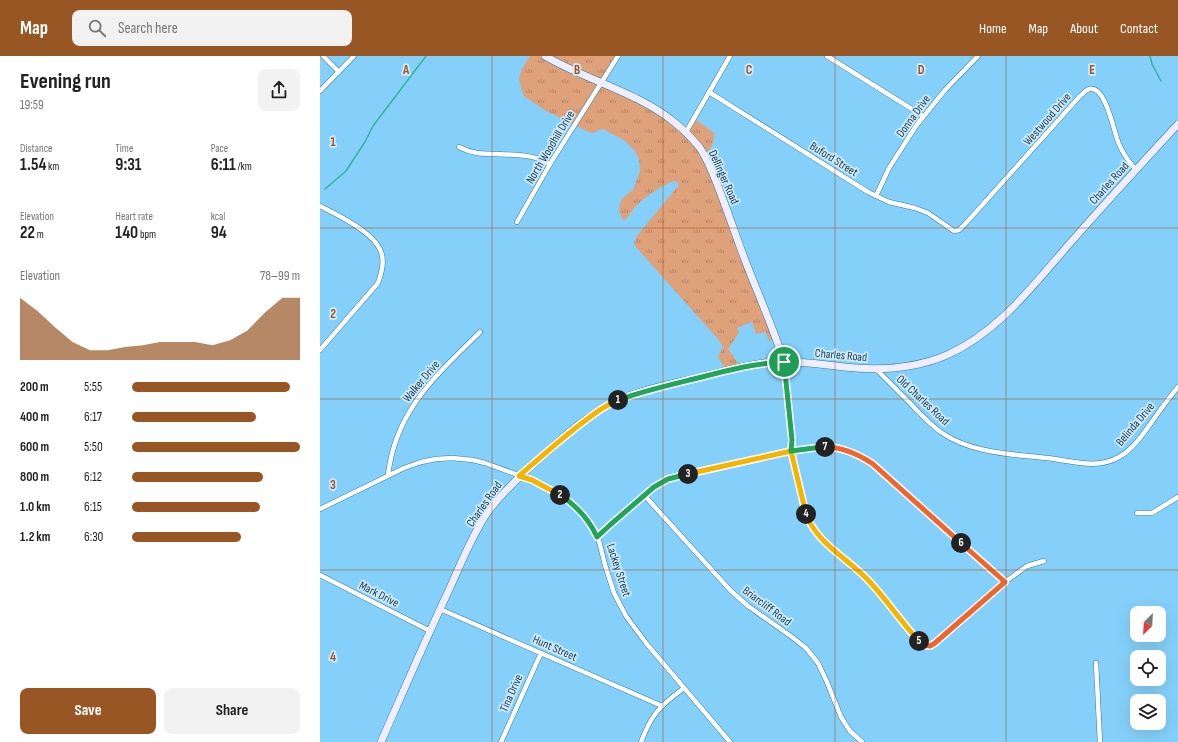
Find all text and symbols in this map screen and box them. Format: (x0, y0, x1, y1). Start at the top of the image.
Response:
search box (72, 10, 352, 46)
text: Map (20, 17, 48, 40)
icon: search (86, 17, 108, 39)
text: Search here (118, 19, 178, 38)
text: Home (979, 20, 1007, 37)
text: Map (1029, 20, 1048, 37)
text: About (1070, 20, 1098, 37)
text: Contact (1120, 20, 1158, 37)
text: A (402, 62, 410, 78)
text: B (574, 62, 580, 78)
text: C (746, 62, 753, 78)
text: D (918, 62, 925, 78)
text: E (1089, 62, 1095, 78)
text: Evening run (20, 68, 111, 95)
button: share (258, 69, 300, 111)
street label: Westwood Drive (1020, 90, 1074, 149)
street label: Donna Drive (893, 92, 934, 140)
text: 19:59 (20, 97, 44, 113)
street label: North Woodhill Drive (523, 108, 578, 187)
text: 1 (330, 134, 336, 150)
street label: Buford Street (807, 139, 861, 180)
text: Distance (20, 142, 52, 155)
text: Time (115, 142, 133, 155)
text: Pace (211, 142, 228, 155)
street label: Dellinger Road (705, 148, 742, 207)
text: 1.54 (20, 155, 46, 175)
text: 9:31 (115, 155, 141, 175)
text: 6:11 (211, 155, 236, 175)
street label: Charles Road (1086, 159, 1132, 208)
text: km (46, 160, 59, 173)
text: /km (236, 160, 252, 173)
text: Elevation (20, 210, 54, 223)
text: Heart rate (115, 210, 153, 223)
text: kcal (211, 210, 225, 223)
text: 22 (20, 223, 35, 243)
text: 140 (115, 223, 138, 243)
text: 94 (211, 223, 227, 243)
text: m (35, 228, 44, 241)
text: bpm (138, 228, 156, 241)
text: Elevation (20, 268, 60, 284)
text: 78–99 m (260, 268, 300, 284)
text: 2 (330, 306, 336, 322)
pin (767, 345, 801, 379)
street label: Charles Road (814, 346, 868, 365)
icon: arrive (773, 351, 795, 373)
street label: Walker Drive (400, 357, 443, 405)
street label: Old Charles Road (893, 372, 952, 429)
text: 200 m (20, 379, 49, 395)
text: 5:55 (84, 379, 102, 395)
pin: 1 (608, 390, 628, 410)
text: 1 (616, 393, 620, 406)
street label: Belinda Drive (1113, 399, 1158, 449)
text: 400 m (20, 409, 49, 425)
text: 6:17 (84, 409, 102, 425)
pin: 7 (815, 437, 835, 457)
text: 600 m (20, 439, 49, 455)
text: 5:50 (84, 439, 103, 455)
text: 7 (823, 440, 827, 453)
pin: 3 (678, 464, 698, 484)
text: 3 (686, 467, 690, 480)
text: 800 m (20, 469, 49, 485)
text: 6:12 (84, 469, 102, 485)
text: 3 (330, 477, 336, 493)
street label: Charles Road (463, 479, 506, 530)
pin: 2 (550, 485, 570, 505)
text: 2 (558, 488, 562, 501)
text: 1.0 km (20, 499, 50, 515)
text: 6:15 (84, 499, 102, 515)
pin: 4 (796, 504, 816, 524)
text: 4 (803, 507, 809, 520)
text: 1.2 km (20, 529, 50, 545)
text: 6:30 (84, 529, 103, 545)
pin: 6 (951, 533, 971, 553)
text: 6 (958, 536, 964, 549)
street label: Lackey Street (603, 542, 634, 599)
street label: Mark Drive (356, 578, 401, 611)
street label: Briarcliff Road (739, 583, 794, 630)
north arrow (1130, 606, 1166, 642)
map controls (1130, 606, 1166, 730)
pin: 5 (909, 631, 929, 651)
street label: Hunt Street (530, 632, 580, 665)
text: 5 (917, 634, 921, 647)
text: 4 (330, 649, 336, 665)
button: locate (1130, 650, 1166, 686)
street label: Tina Drive (497, 672, 526, 714)
button: Save (20, 688, 156, 734)
button: Share (164, 688, 300, 734)
button: layers (1130, 694, 1166, 730)

